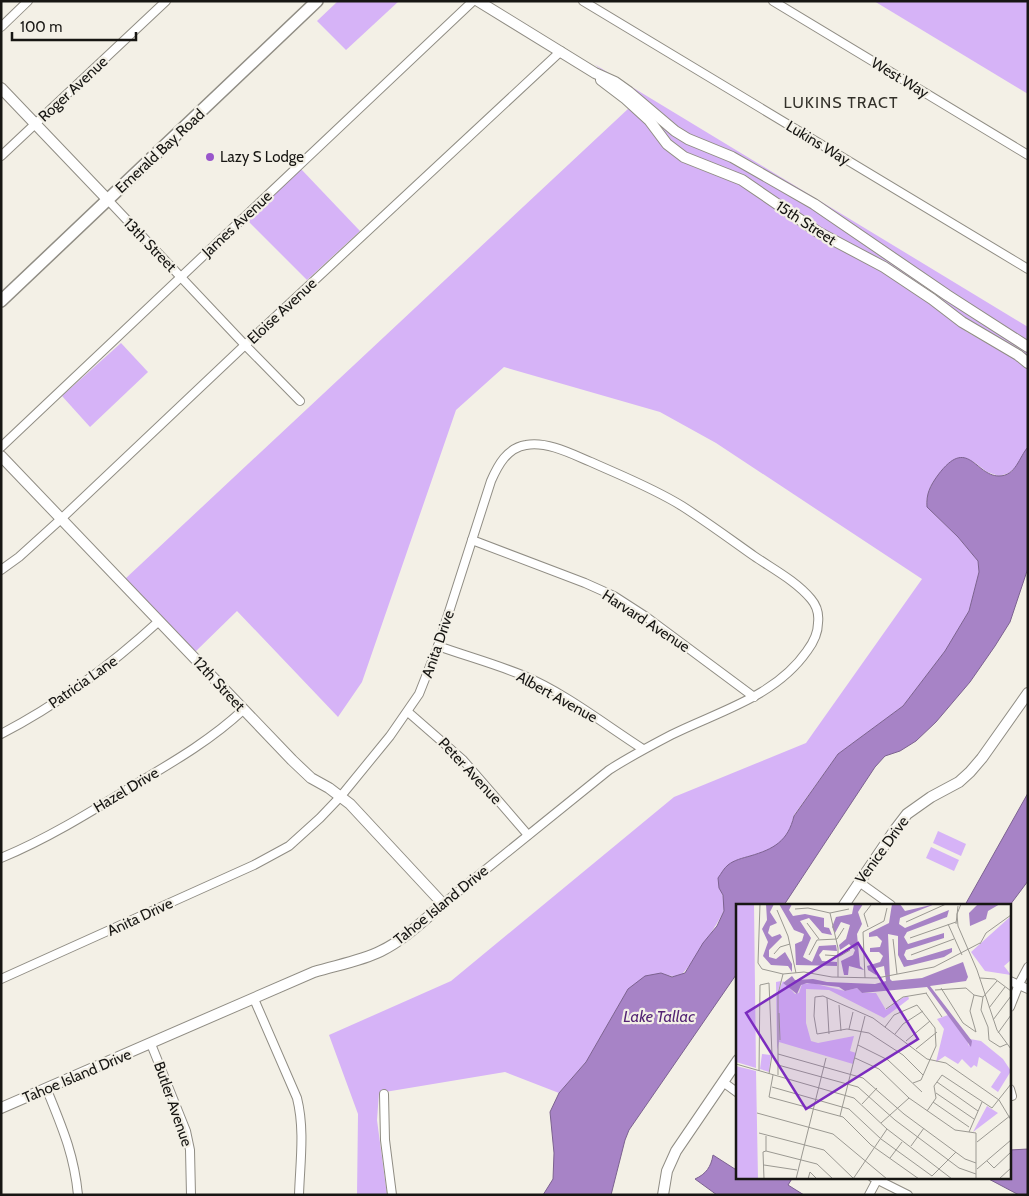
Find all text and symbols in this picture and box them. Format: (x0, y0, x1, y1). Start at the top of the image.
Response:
scale bar (12, 10, 136, 42)
text: 100 m (20, 18, 62, 36)
street label: Roger Avenue (35, 52, 111, 126)
street label: West Way (868, 54, 932, 102)
district label: LUKINS TRACT (784, 93, 898, 112)
street label: Emerald Bay Road (112, 105, 208, 197)
street label: Lukins Way (783, 117, 854, 169)
place label: Lazy S Lodge (220, 148, 304, 166)
marker: Lazy S Lodge (204, 151, 216, 163)
street label: James Avenue (198, 187, 276, 262)
street label: 15th Street (773, 197, 839, 249)
street label: 13th Street (120, 214, 180, 276)
street label: Eloise Avenue (244, 274, 321, 348)
street label: Harvard Avenue (599, 586, 693, 656)
street label: Anita Drive (418, 608, 458, 680)
street label: Patricia Lane (45, 652, 121, 712)
street label: 12th Street (189, 653, 249, 715)
street label: Albert Avenue (514, 667, 601, 727)
street label: Peter Avenue (435, 734, 506, 808)
street label: Hazel Drive (90, 763, 162, 816)
street label: Venice Drive (852, 813, 913, 887)
street label: Tahoe Island Drive (390, 861, 492, 949)
street label: Anita Drive (104, 894, 176, 940)
inset map (736, 904, 1012, 1178)
water label: Lake Tallac (623, 1007, 695, 1026)
street label: Tahoe Island Drive (20, 1045, 134, 1107)
street label: Butler Avenue (150, 1059, 196, 1149)

